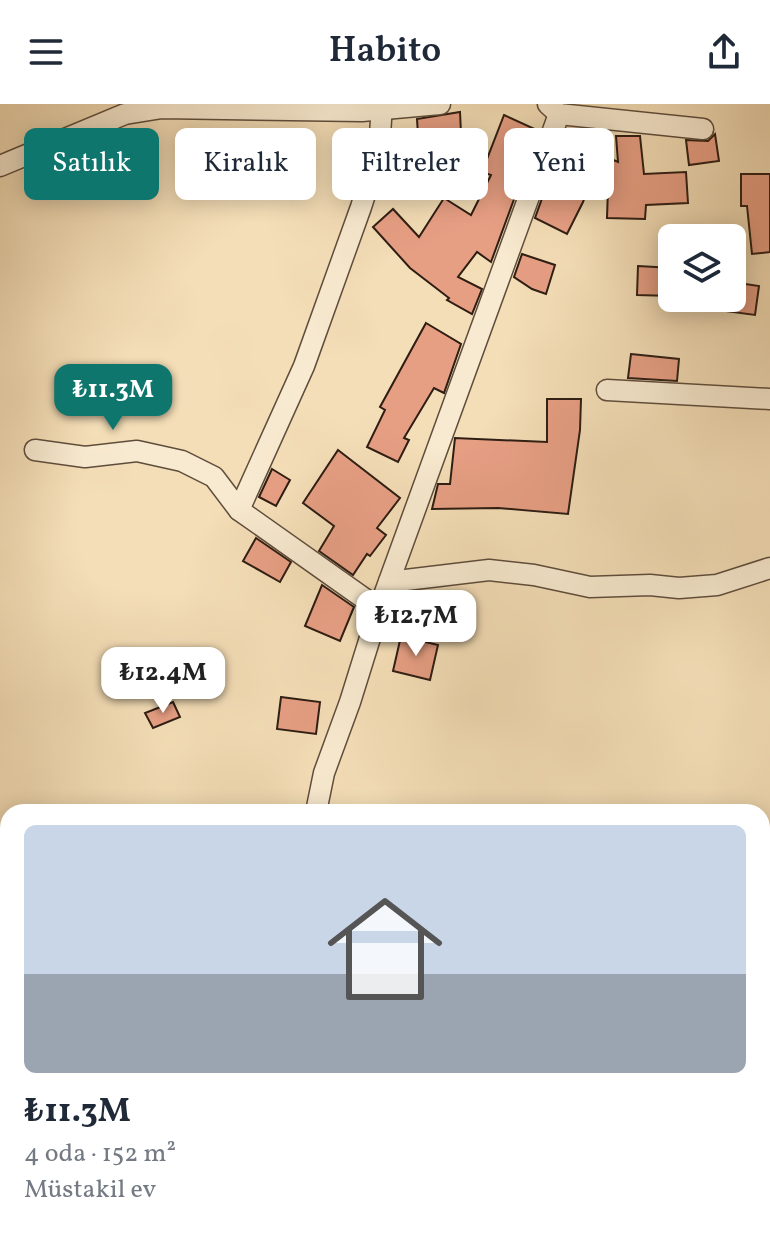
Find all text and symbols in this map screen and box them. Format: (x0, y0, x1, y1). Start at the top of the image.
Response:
text: Habito (329, 27, 441, 77)
icon: menu (24, 30, 68, 74)
icon: share (702, 30, 746, 74)
chip: Satılık (24, 128, 159, 200)
chip: Kiralık (175, 128, 316, 200)
chip: Filtreler (332, 128, 488, 200)
chip: Yeni (504, 128, 614, 200)
map controls (658, 224, 746, 312)
button: layers (658, 224, 746, 312)
pin: ₺11.3M (48, 364, 178, 432)
text: ₺11.3M (72, 372, 154, 408)
pin: ₺12.7M (351, 590, 481, 658)
text: ₺12.7M (374, 598, 458, 634)
pin: ₺12.4M (98, 647, 228, 715)
text: ₺12.4M (119, 655, 207, 691)
icon: home (313, 877, 457, 1021)
text: ₺11.3M (24, 1089, 131, 1136)
text: 4 oda · 152 m² (24, 1136, 176, 1172)
text: Müstakil ev (24, 1172, 156, 1208)

